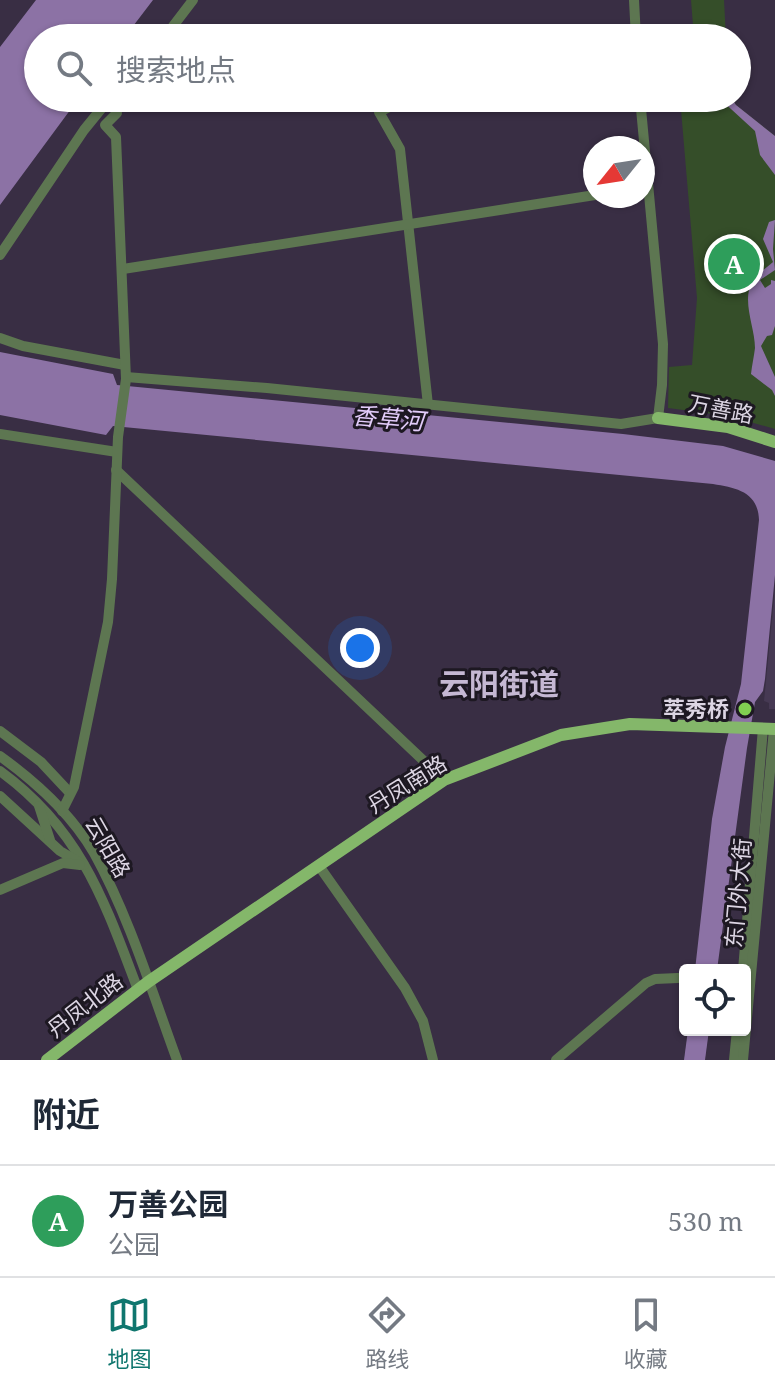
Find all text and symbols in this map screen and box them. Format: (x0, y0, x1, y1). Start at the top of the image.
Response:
search box (24, 24, 751, 112)
icon: search (52, 46, 96, 90)
text: 搜索地点 (116, 49, 236, 90)
north arrow (583, 136, 655, 208)
pin: A (708, 234, 760, 294)
street label: 万善路 (686, 387, 756, 429)
water label: 香草河 (351, 398, 429, 437)
your location (340, 628, 380, 668)
district label: 云阳街道 (439, 663, 559, 704)
place label: 萃秀桥 (663, 693, 729, 723)
marker: 萃秀桥 (736, 700, 754, 718)
street label: 丹凤南路 (361, 747, 452, 819)
street label: 云阳路 (79, 810, 138, 883)
street label: 东门外大街 (717, 837, 757, 949)
map controls (679, 964, 751, 1036)
button: locate (679, 964, 751, 1036)
street label: 丹凤北路 (40, 965, 128, 1043)
text: 附近 (32, 1091, 100, 1137)
text: 万善公园 (108, 1183, 228, 1224)
text: A (48, 1203, 68, 1239)
text: 530 m (668, 1203, 743, 1239)
text: 公园 (108, 1226, 160, 1262)
tab: 地图 (107, 1293, 151, 1373)
tab: 路线 (365, 1293, 410, 1373)
tab: 收藏 (624, 1293, 668, 1373)

